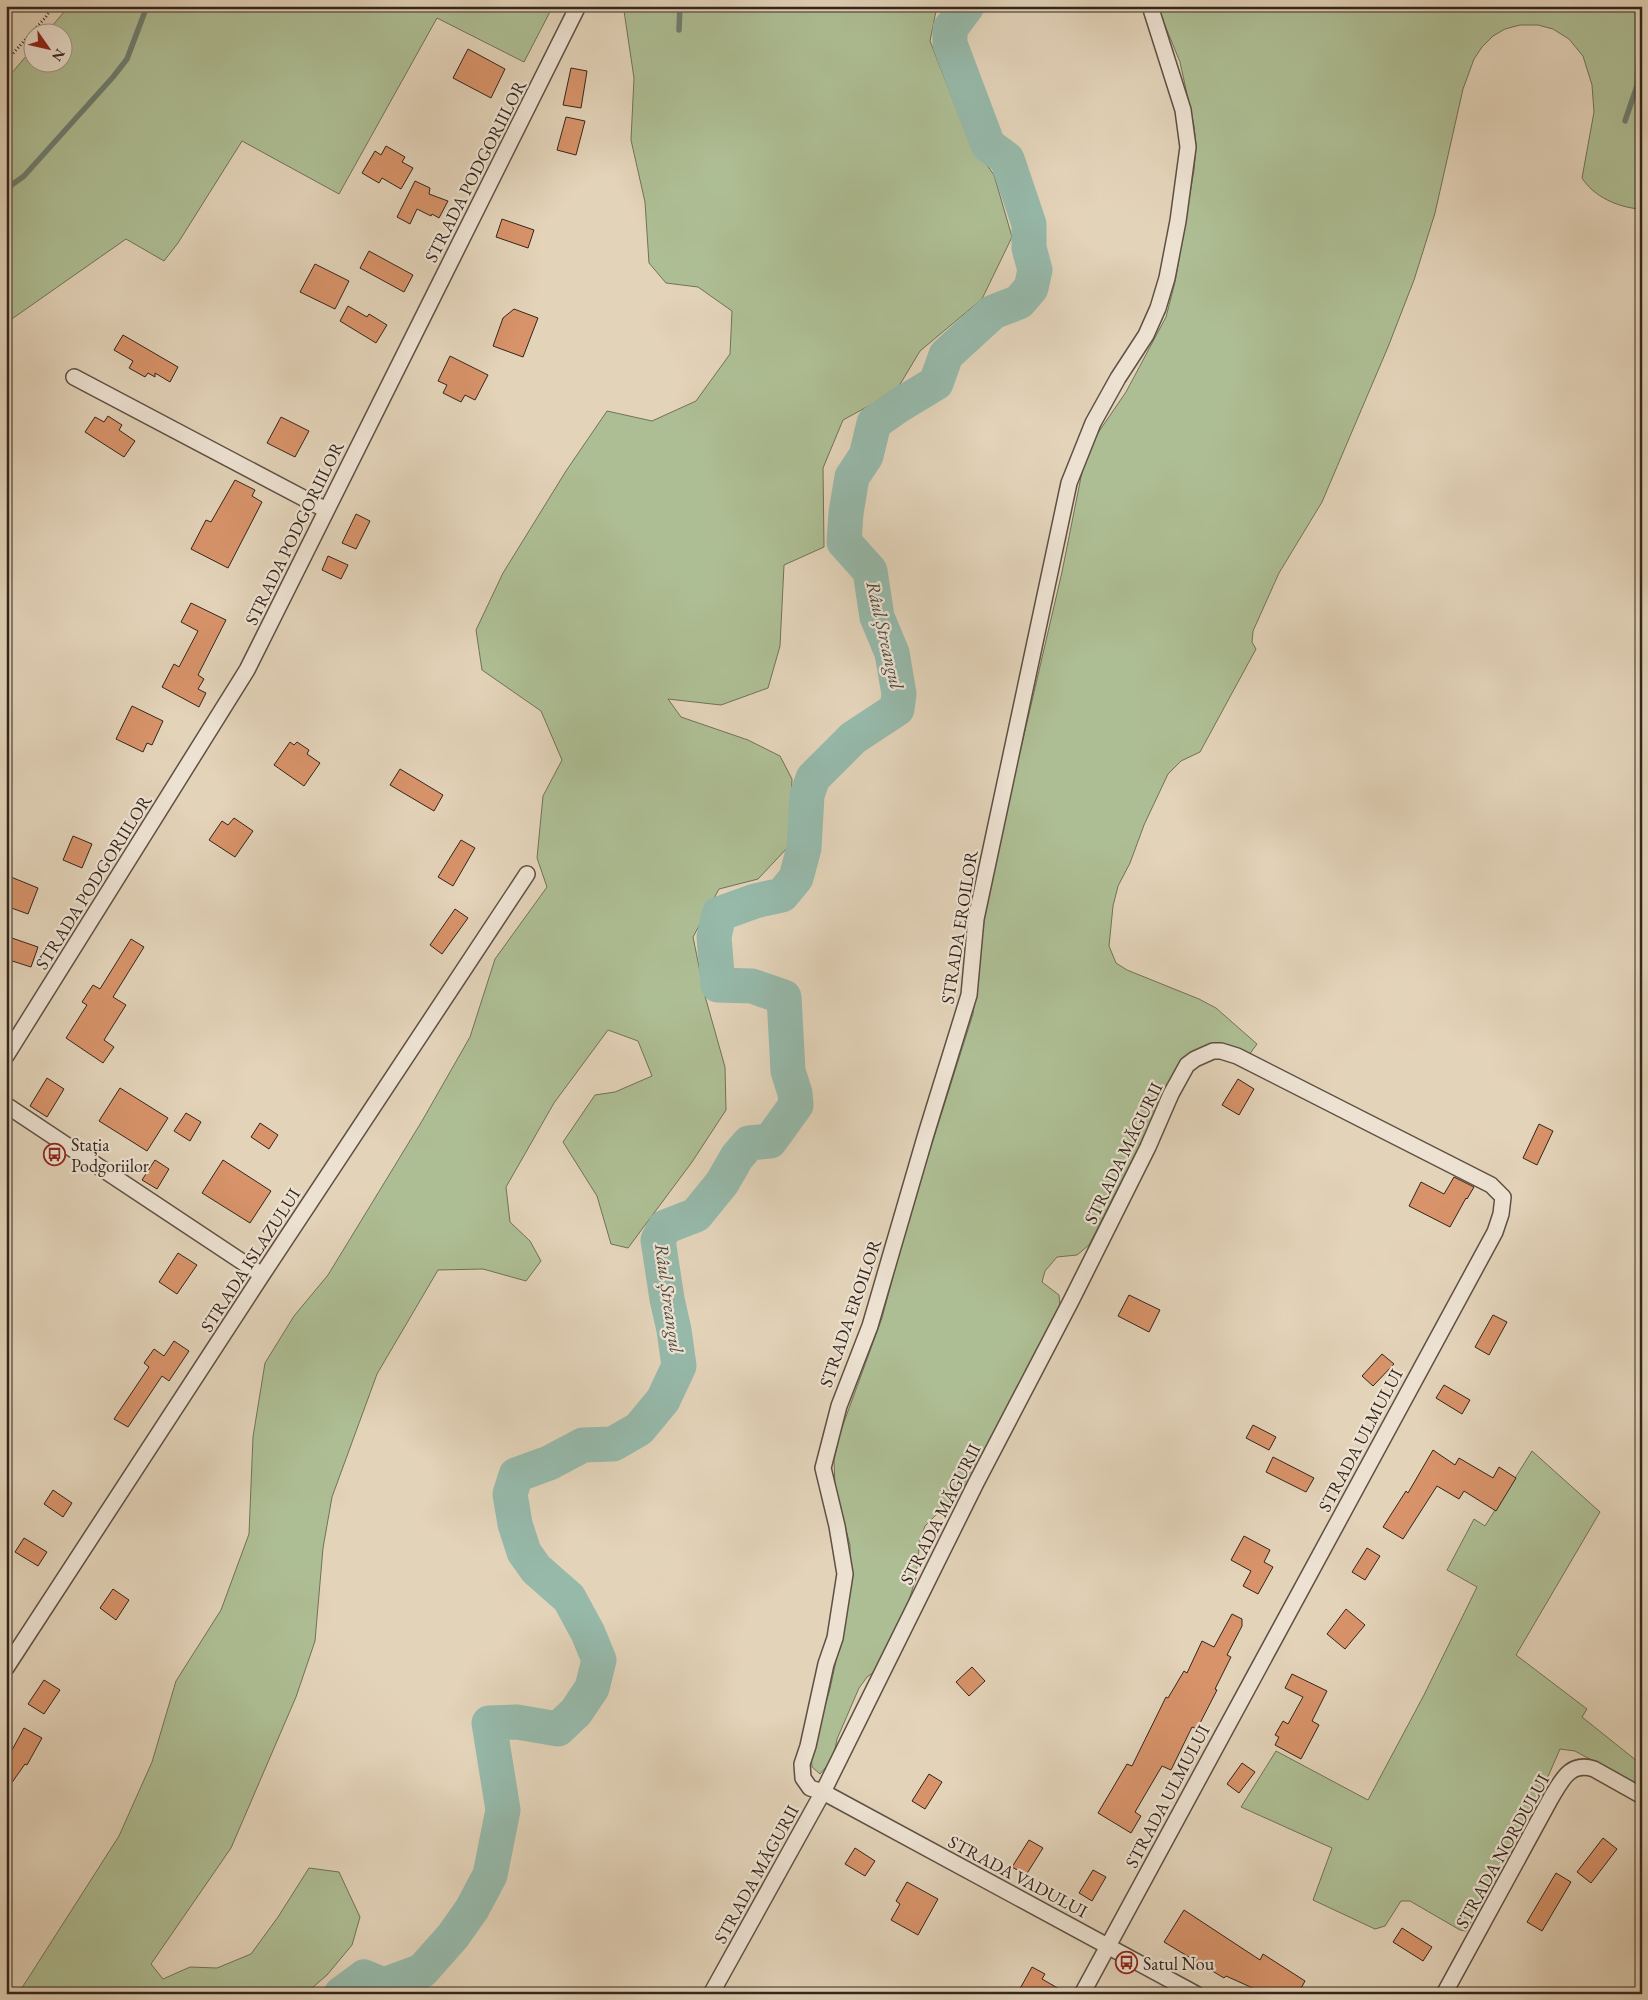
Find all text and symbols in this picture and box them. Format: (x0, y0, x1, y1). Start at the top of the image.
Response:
north arrow (22, 22, 72, 72)
text: N (48, 46, 69, 66)
street label: STRADA PODGORIILOR (419, 76, 531, 266)
street label: STRADA PODGORIILOR (239, 437, 349, 629)
water label: Râul Ștreangul (860, 579, 910, 692)
street label: STRADA PODGORIILOR (30, 790, 156, 974)
street label: STRADA EROILOR (935, 848, 983, 1006)
street label: STRADA MĂGURII (1079, 1078, 1167, 1228)
place label: Stația Podgoriilor (71, 1133, 149, 1177)
bus stop icon: Stația Podgoriilor (43, 1142, 67, 1166)
street label: STRADA ISLAZULUI (195, 1184, 305, 1336)
street label: STRADA EROILOR (814, 1236, 886, 1390)
water label: Râul Ștreangul (649, 1242, 689, 1355)
street label: STRADA ULMULUI (1313, 1365, 1407, 1515)
street label: STRADA MĂGURII (895, 1440, 985, 1588)
street label: STRADA ULMULUI (1120, 1721, 1214, 1871)
street label: STRADA NORDULUI (1450, 1770, 1554, 1932)
street label: STRADA MĂGURII (708, 1801, 804, 1947)
street label: STRADA VADULUI (944, 1830, 1092, 1922)
bus stop icon: Satul Nou (1115, 1951, 1139, 1975)
place label: Satul Nou (1143, 1952, 1215, 1975)

